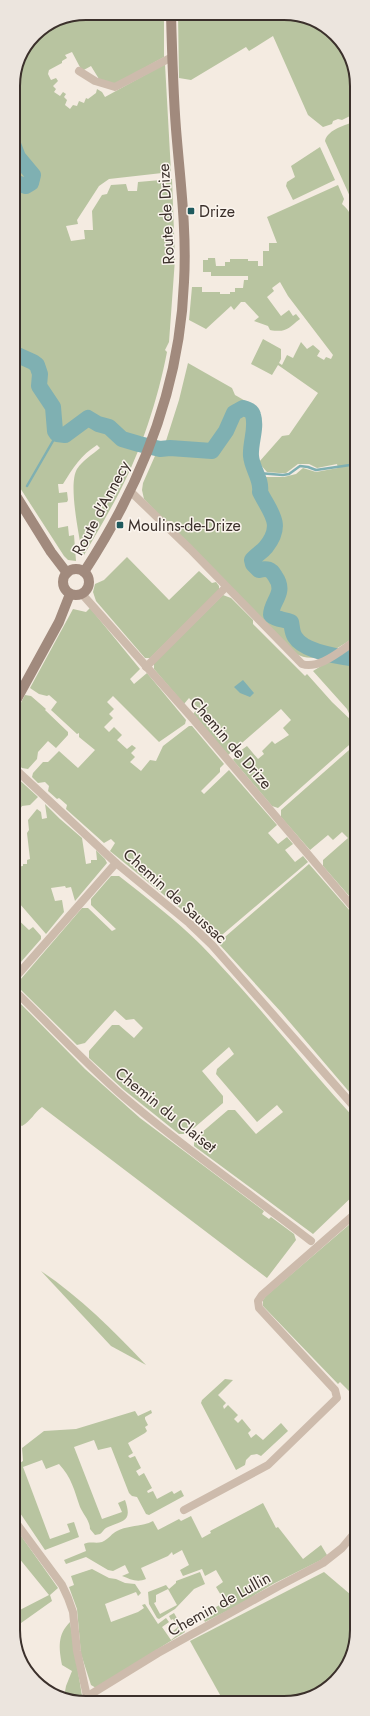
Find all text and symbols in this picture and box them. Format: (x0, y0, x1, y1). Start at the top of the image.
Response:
street label: Route de Drize (152, 163, 180, 265)
place label: Drize (199, 200, 235, 223)
marker: Drize (186, 206, 196, 216)
street label: Route d'Annecy (66, 456, 136, 560)
place label: Moulins-de-Drize (128, 514, 241, 537)
marker: Moulins-de-Drize (115, 520, 125, 530)
street label: Chemin de Drize (184, 692, 278, 794)
street label: Chemin de Saussac (118, 843, 232, 949)
street label: Chemin du Claiset (110, 1062, 222, 1158)
street label: Chemin de Lullin (163, 1566, 275, 1642)

